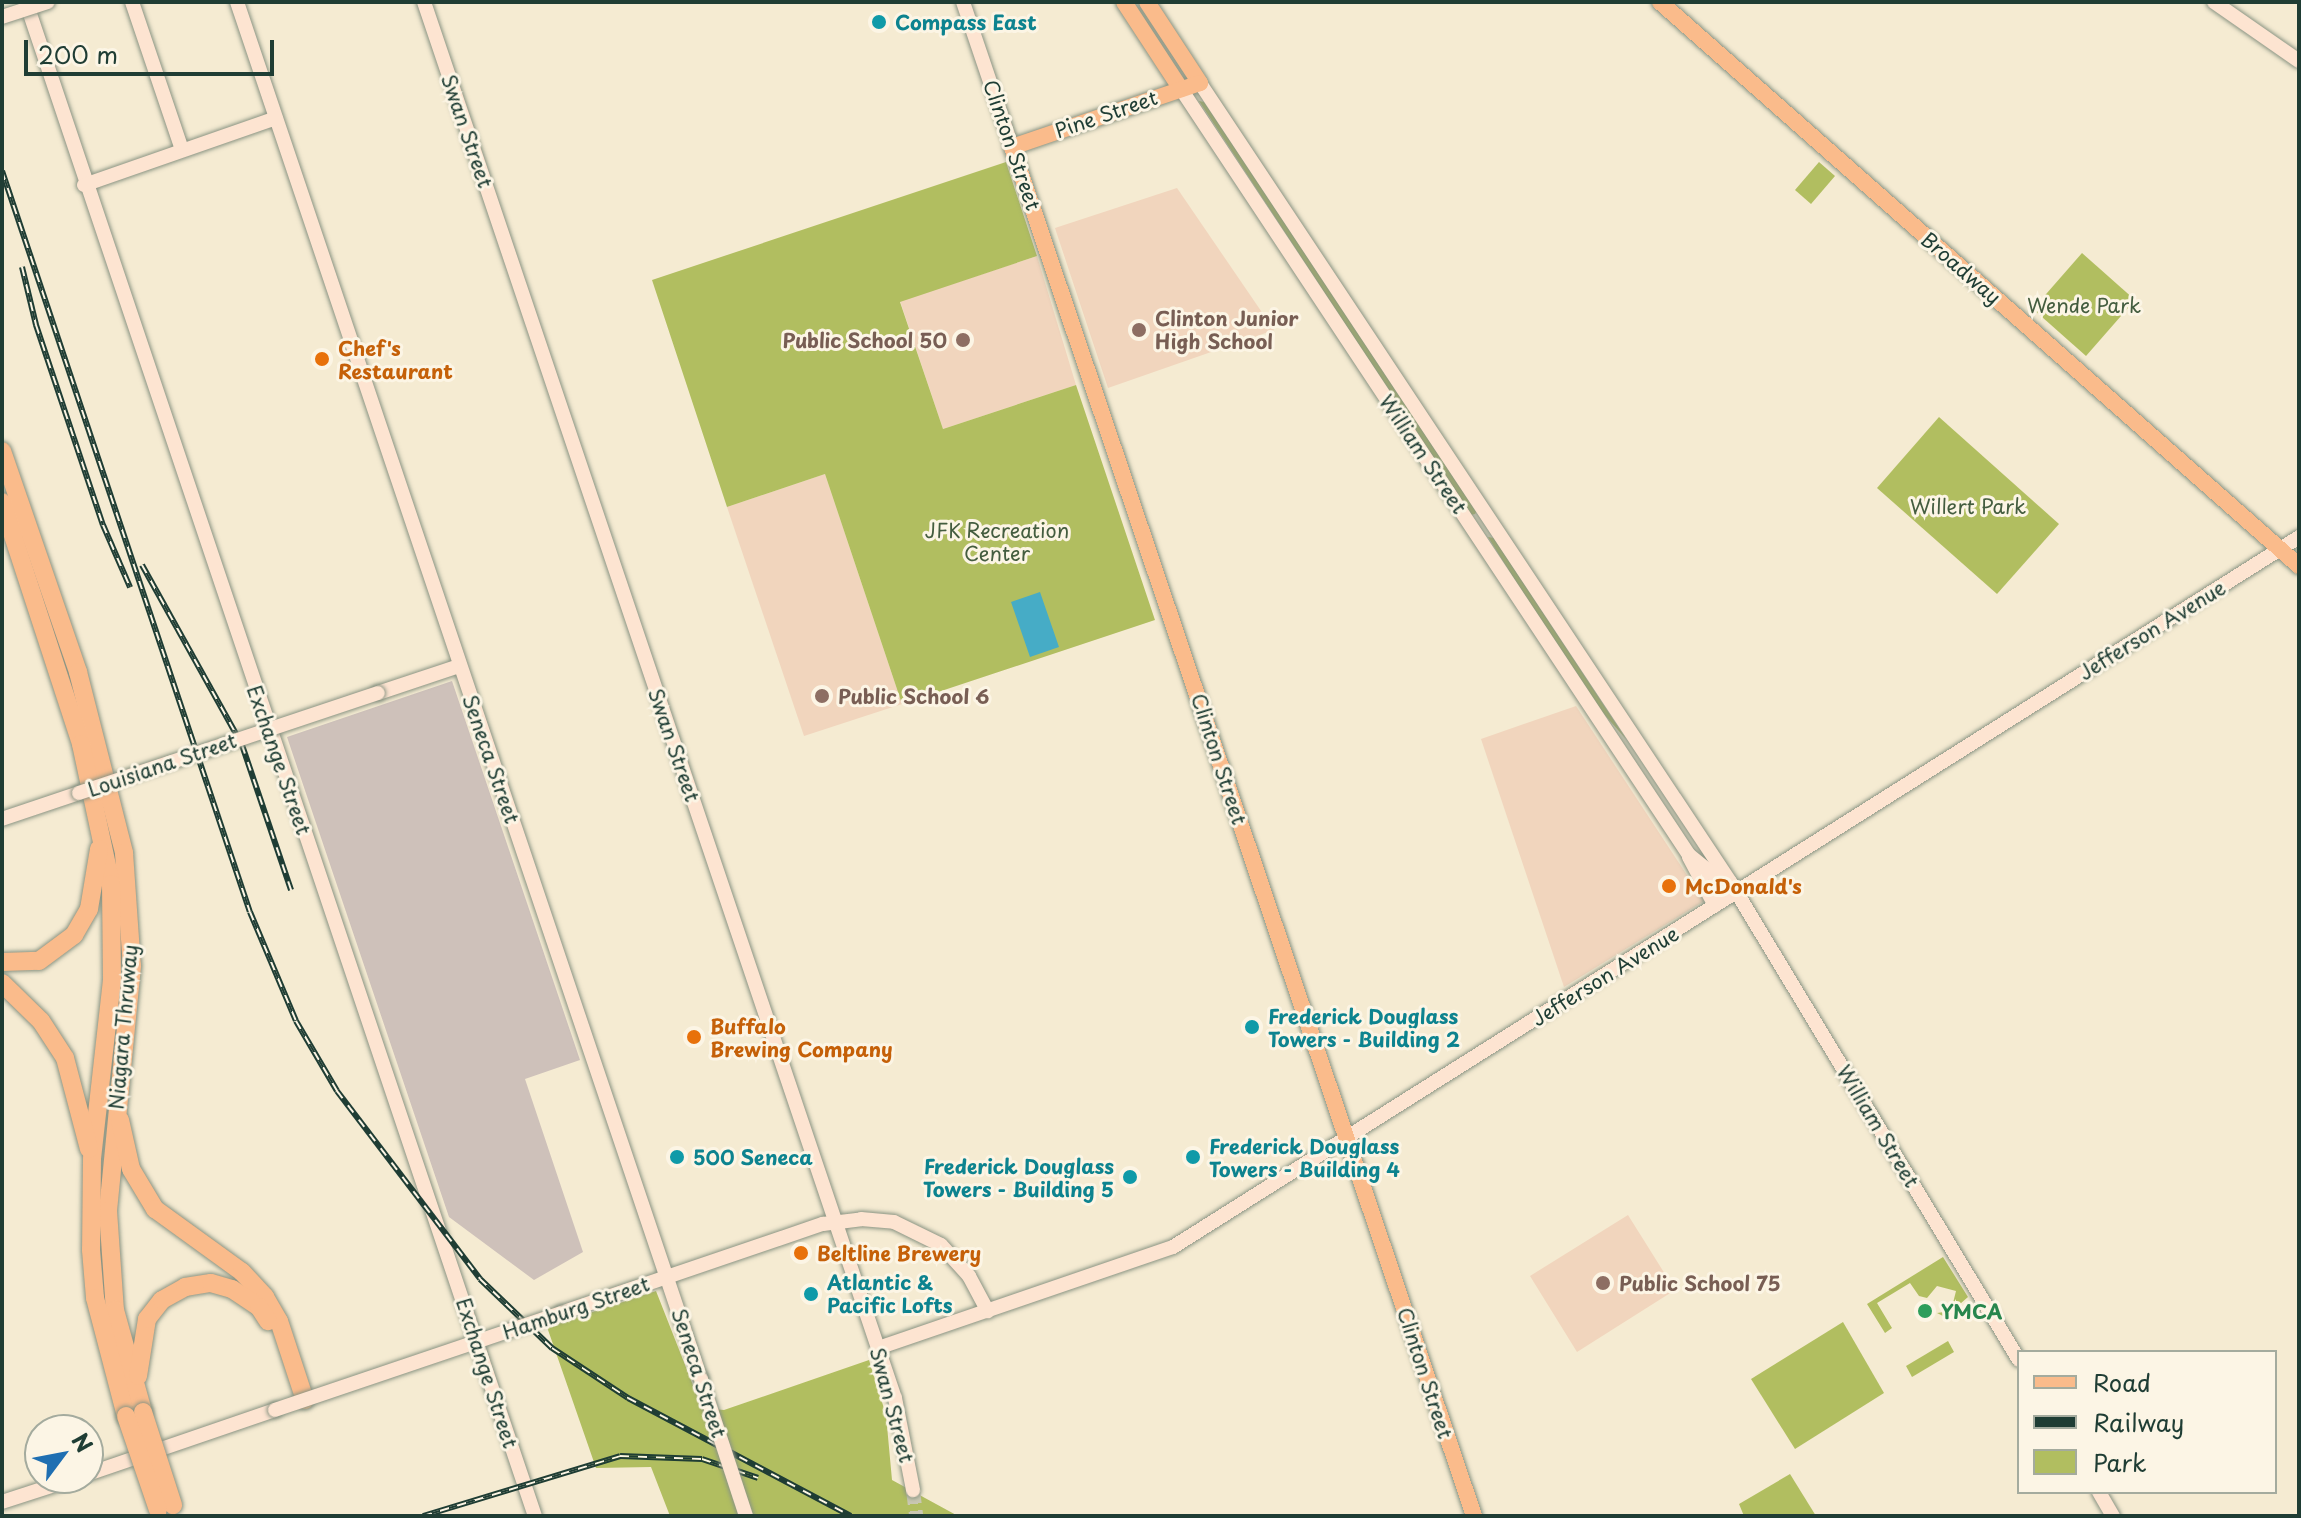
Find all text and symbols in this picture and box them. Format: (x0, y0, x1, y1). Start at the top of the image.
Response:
place label: Compass East (895, 10, 1037, 34)
marker: Compass East (870, 13, 888, 31)
scale bar (28, 24, 278, 74)
text: 200 m (38, 36, 118, 72)
street label: Swan Street (436, 71, 498, 191)
street label: Clinton Street (979, 77, 1045, 213)
street label: Pine Street (1051, 85, 1161, 143)
street label: Broadway (1916, 227, 2006, 309)
park label: Wende Park (2027, 293, 2141, 317)
place label: Clinton Junior High School (1155, 306, 1299, 353)
marker: Clinton Junior High School (1130, 321, 1148, 339)
place label: Public School 50 (781, 328, 947, 352)
marker: Public School 50 (954, 331, 972, 349)
place label: Chef's Restaurant (338, 336, 453, 383)
marker: Chef's Restaurant (313, 350, 331, 368)
street label: William Street (1374, 390, 1472, 518)
park label: Willert Park (1910, 494, 2026, 518)
park label: JFK Recreation Center (924, 518, 1070, 565)
street label: Jefferson Avenue (2075, 576, 2229, 684)
street label: Exchange Street (242, 682, 316, 838)
place label: Public School 6 (838, 684, 991, 708)
street label: Swan Street (643, 685, 705, 805)
marker: Public School 6 (813, 687, 831, 705)
street label: Seneca Street (457, 691, 525, 827)
street label: Clinton Street (1187, 691, 1251, 827)
street label: Louisiana Street (84, 728, 240, 802)
place label: McDonald's (1685, 874, 1802, 898)
marker: McDonald's (1660, 877, 1678, 895)
street label: Jefferson Avenue (1528, 922, 1682, 1030)
street label: Niagara Thruway (104, 943, 142, 1111)
place label: Frederick Douglass Towers - Building 2 (1268, 1004, 1461, 1051)
place label: Buffalo Brewing Company (710, 1014, 892, 1061)
marker: Frederick Douglass Towers - Building 2 (1243, 1018, 1261, 1036)
marker: Buffalo Brewing Company (685, 1028, 703, 1046)
street label: William Street (1832, 1060, 1924, 1192)
place label: Frederick Douglass Towers - Building 4 (1209, 1134, 1402, 1181)
place label: 500 Seneca (693, 1145, 814, 1169)
marker: 500 Seneca (668, 1148, 686, 1166)
marker: Frederick Douglass Towers - Building 4 (1184, 1148, 1202, 1166)
place label: Frederick Douglass Towers - Building 5 (922, 1154, 1114, 1201)
marker: Frederick Douglass Towers - Building 5 (1121, 1168, 1139, 1186)
place label: Beltline Brewery (817, 1241, 982, 1265)
marker: Beltline Brewery (792, 1244, 810, 1262)
place label: Atlantic & Pacific Lofts (827, 1270, 954, 1317)
street label: Hamburg Street (499, 1271, 653, 1345)
place label: Public School 75 (1619, 1271, 1782, 1295)
marker: Public School 75 (1594, 1274, 1612, 1292)
marker: Atlantic & Pacific Lofts (802, 1285, 820, 1303)
street label: Exchange Street (451, 1295, 523, 1451)
place label: YMCA (1941, 1299, 2002, 1323)
marker: YMCA (1916, 1302, 1934, 1320)
street label: Seneca Street (667, 1305, 731, 1441)
street label: Clinton Street (1393, 1305, 1457, 1441)
street label: Swan Street (865, 1345, 919, 1465)
legend (2017, 1350, 2277, 1494)
text: Road (2093, 1364, 2151, 1400)
text: Railway (2093, 1404, 2184, 1440)
north arrow (24, 1414, 104, 1494)
text: N (64, 1426, 102, 1458)
text: Park (2093, 1444, 2147, 1480)

